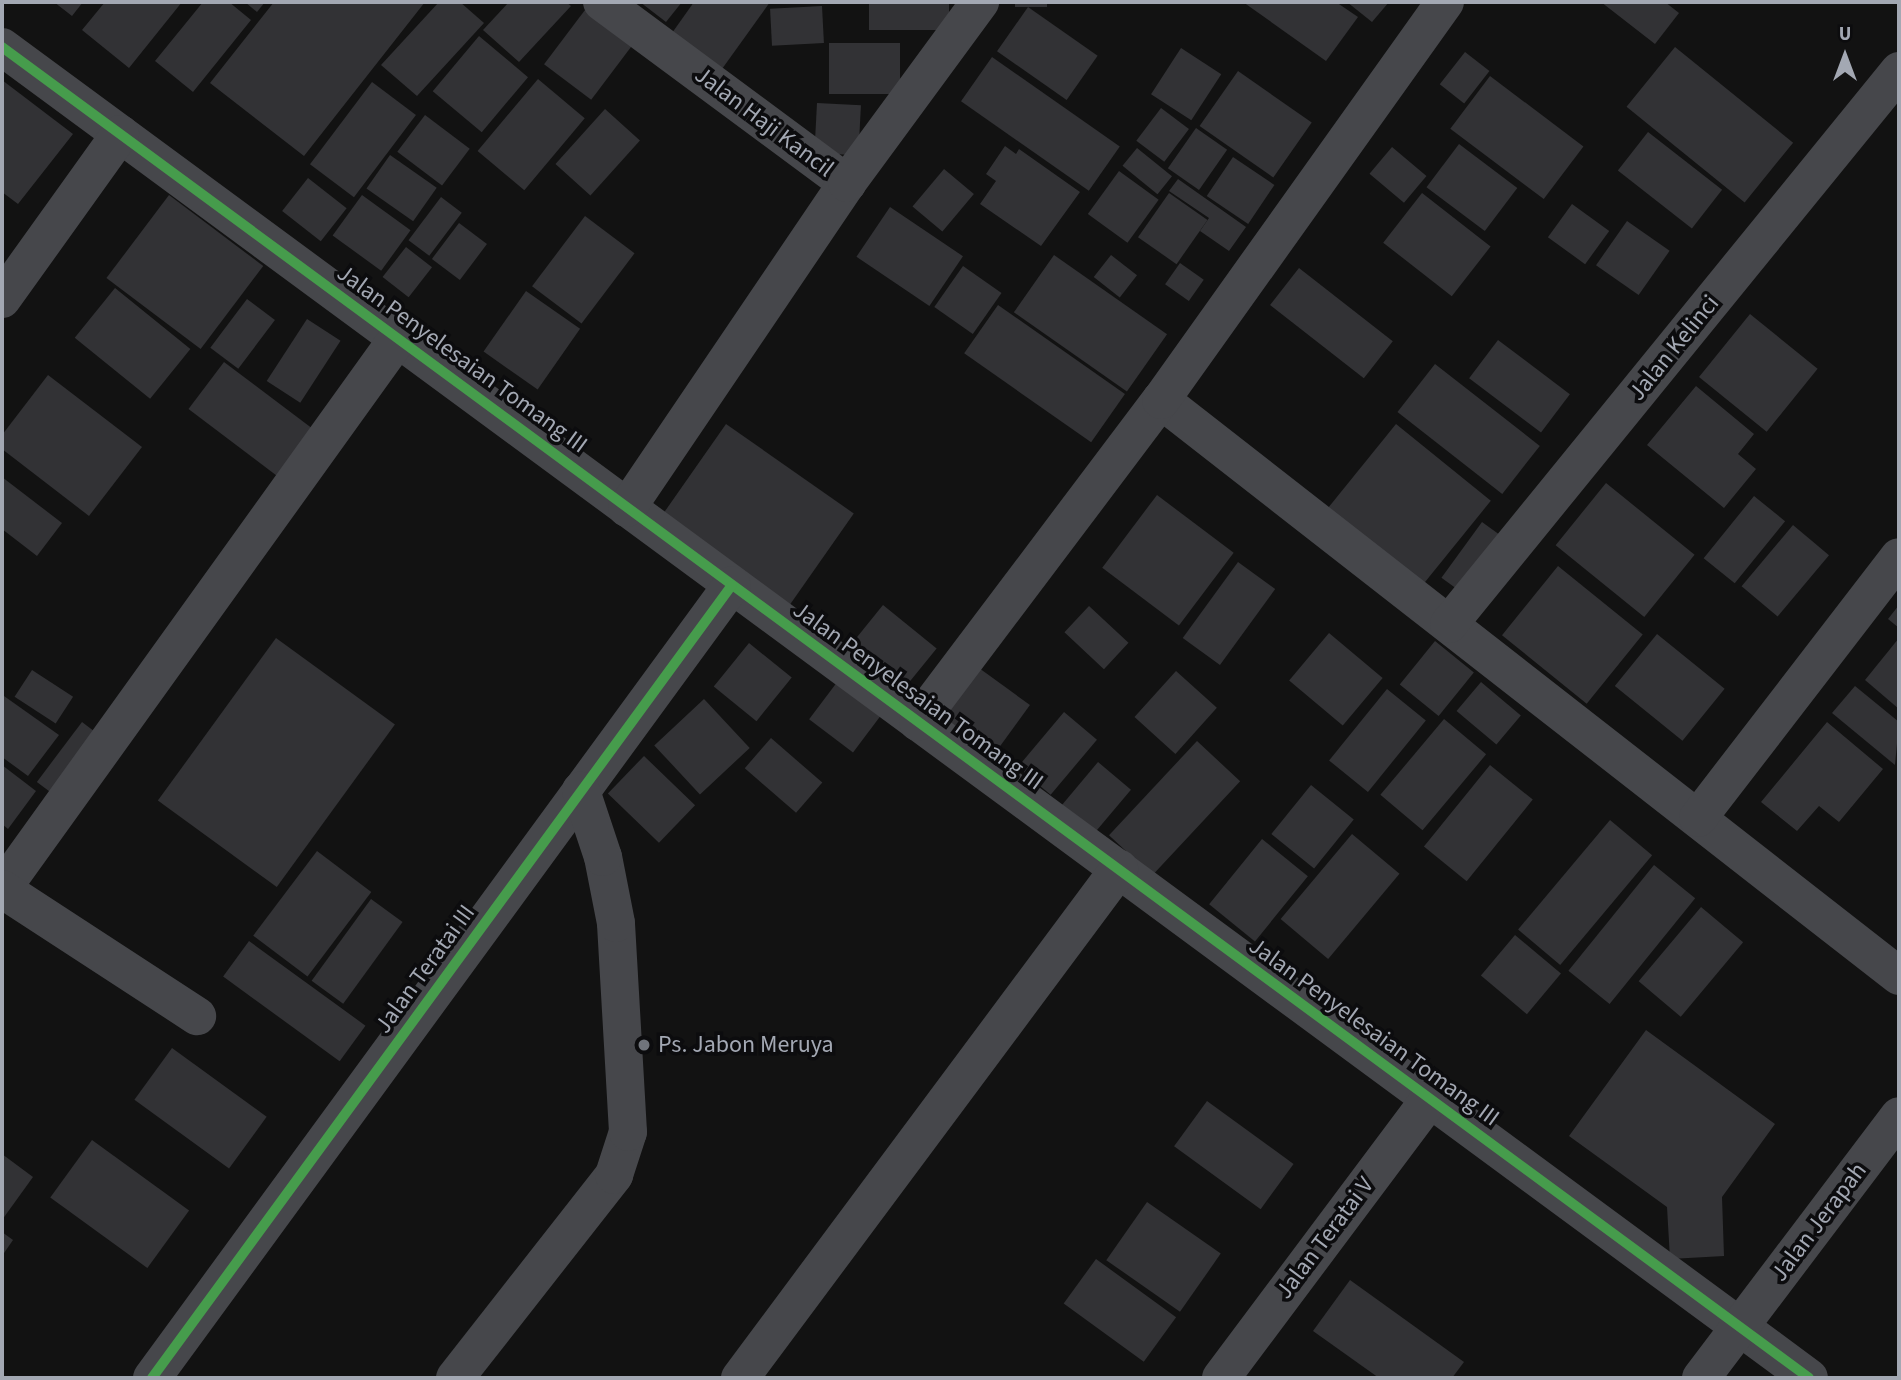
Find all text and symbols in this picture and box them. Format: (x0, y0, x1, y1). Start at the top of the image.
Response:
north arrow (1810, 21, 1880, 91)
text: U (1839, 21, 1851, 48)
street label: Jalan Haji Kancil (689, 60, 839, 184)
street label: Jalan Penyelesaian Tomang III (331, 259, 593, 459)
street label: Jalan Kelinci (1623, 289, 1725, 407)
street label: Jalan Penyelesaian Tomang III (787, 596, 1049, 796)
street label: Jalan Teratai III (369, 899, 481, 1039)
street label: Jalan Penyelesaian Tomang III (1243, 932, 1505, 1132)
place label: Ps. Jabon Meruya (658, 1031, 834, 1059)
marker: Ps. Jabon Meruya (636, 1037, 652, 1053)
street label: Jalan Jerapah (1765, 1157, 1873, 1287)
street label: Jalan Teratai V (1270, 1171, 1380, 1305)

